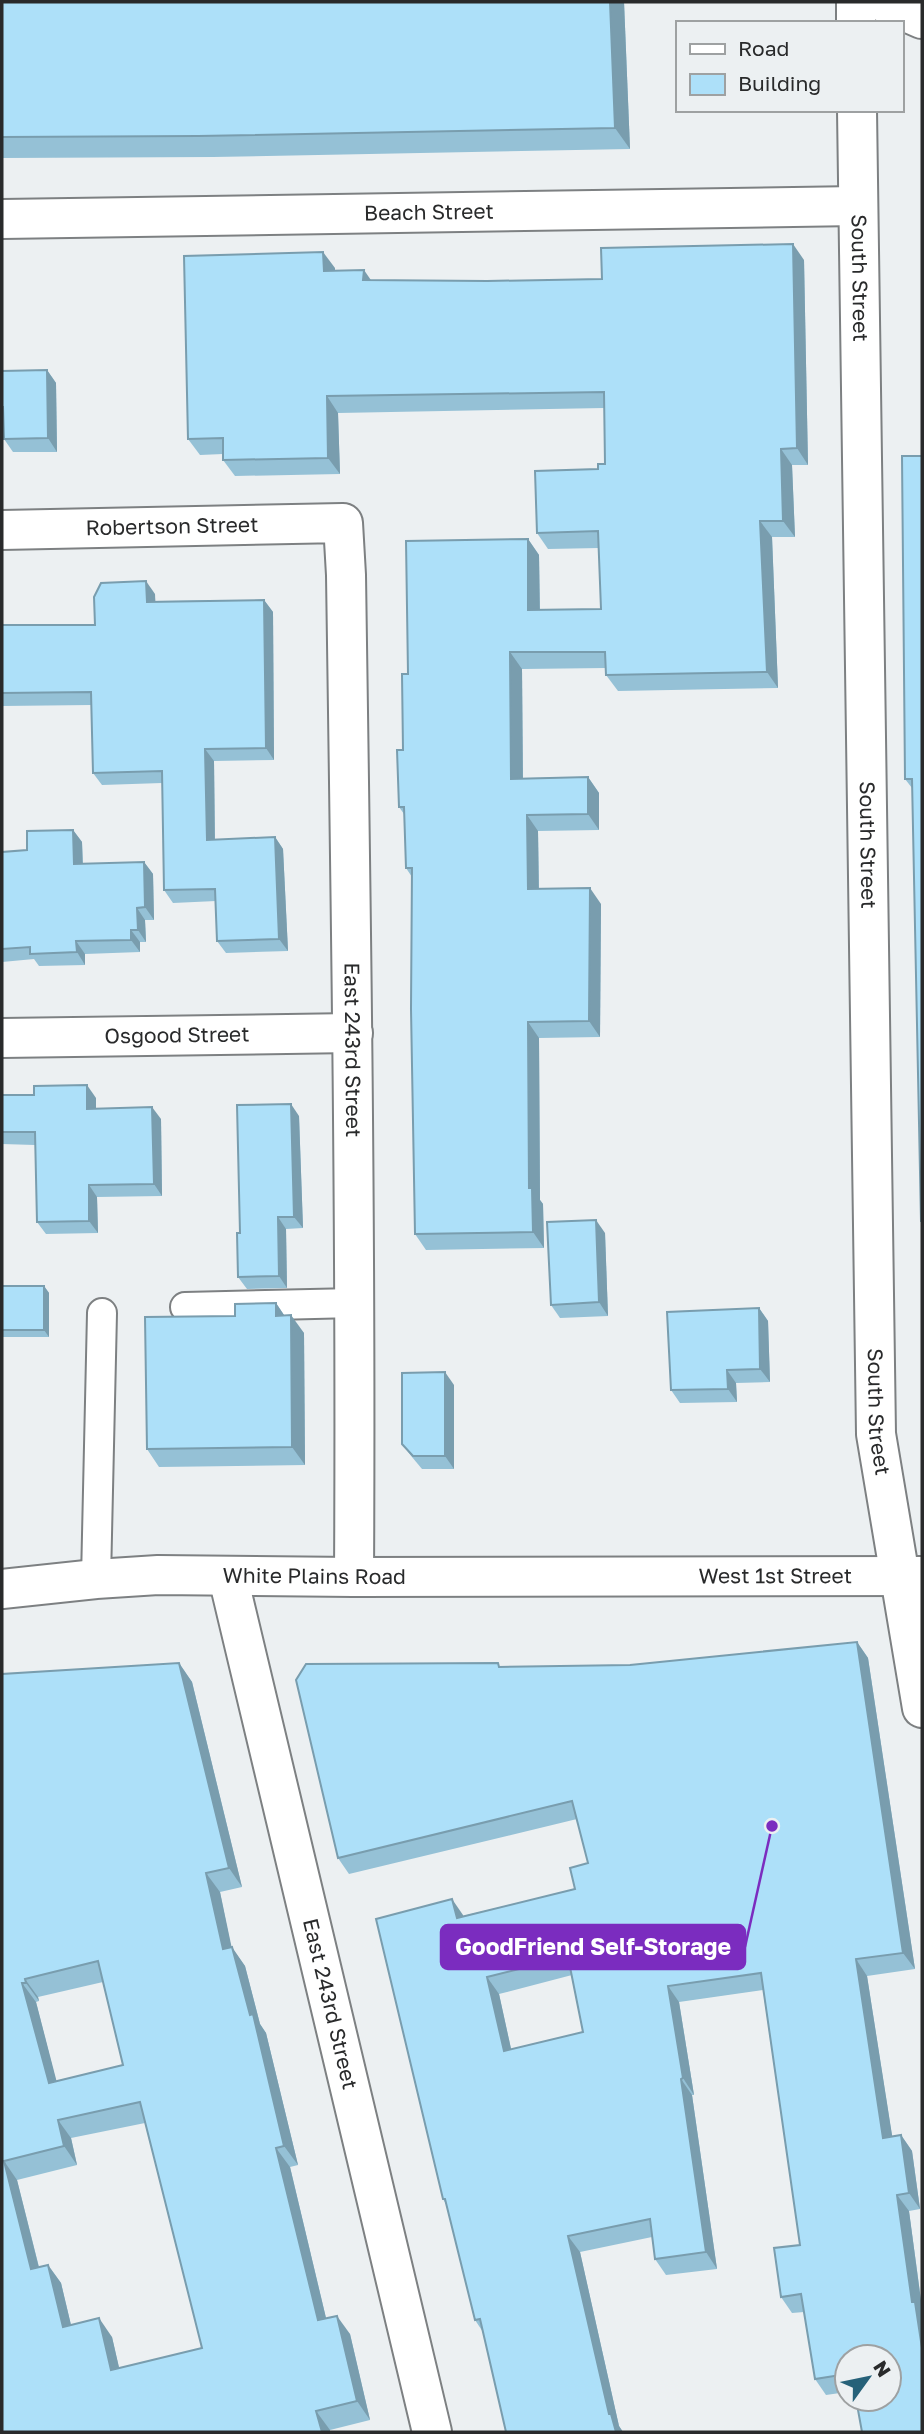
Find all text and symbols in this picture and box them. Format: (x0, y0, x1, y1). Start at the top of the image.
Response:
legend (676, 21, 903, 112)
text: Road (738, 35, 789, 61)
text: Building (738, 70, 821, 96)
street label: Beach Street (364, 198, 494, 225)
street label: South Street (846, 214, 874, 342)
street label: Robertson Street (85, 511, 259, 540)
street label: South Street (855, 781, 882, 909)
street label: East 243rd Street (339, 962, 367, 1137)
street label: Osgood Street (104, 1020, 250, 1049)
street label: South Street (863, 1348, 897, 1477)
street label: White Plains Road (223, 1562, 406, 1589)
street label: West 1st Street (699, 1562, 852, 1588)
street label: East 243rd Street (298, 1916, 364, 2092)
callout: GoodFriend Self-Storage (441, 1925, 745, 1969)
text: GoodFriend Self-Storage (455, 1932, 731, 1960)
north arrow (833, 2343, 903, 2413)
text: N (869, 2356, 896, 2381)

